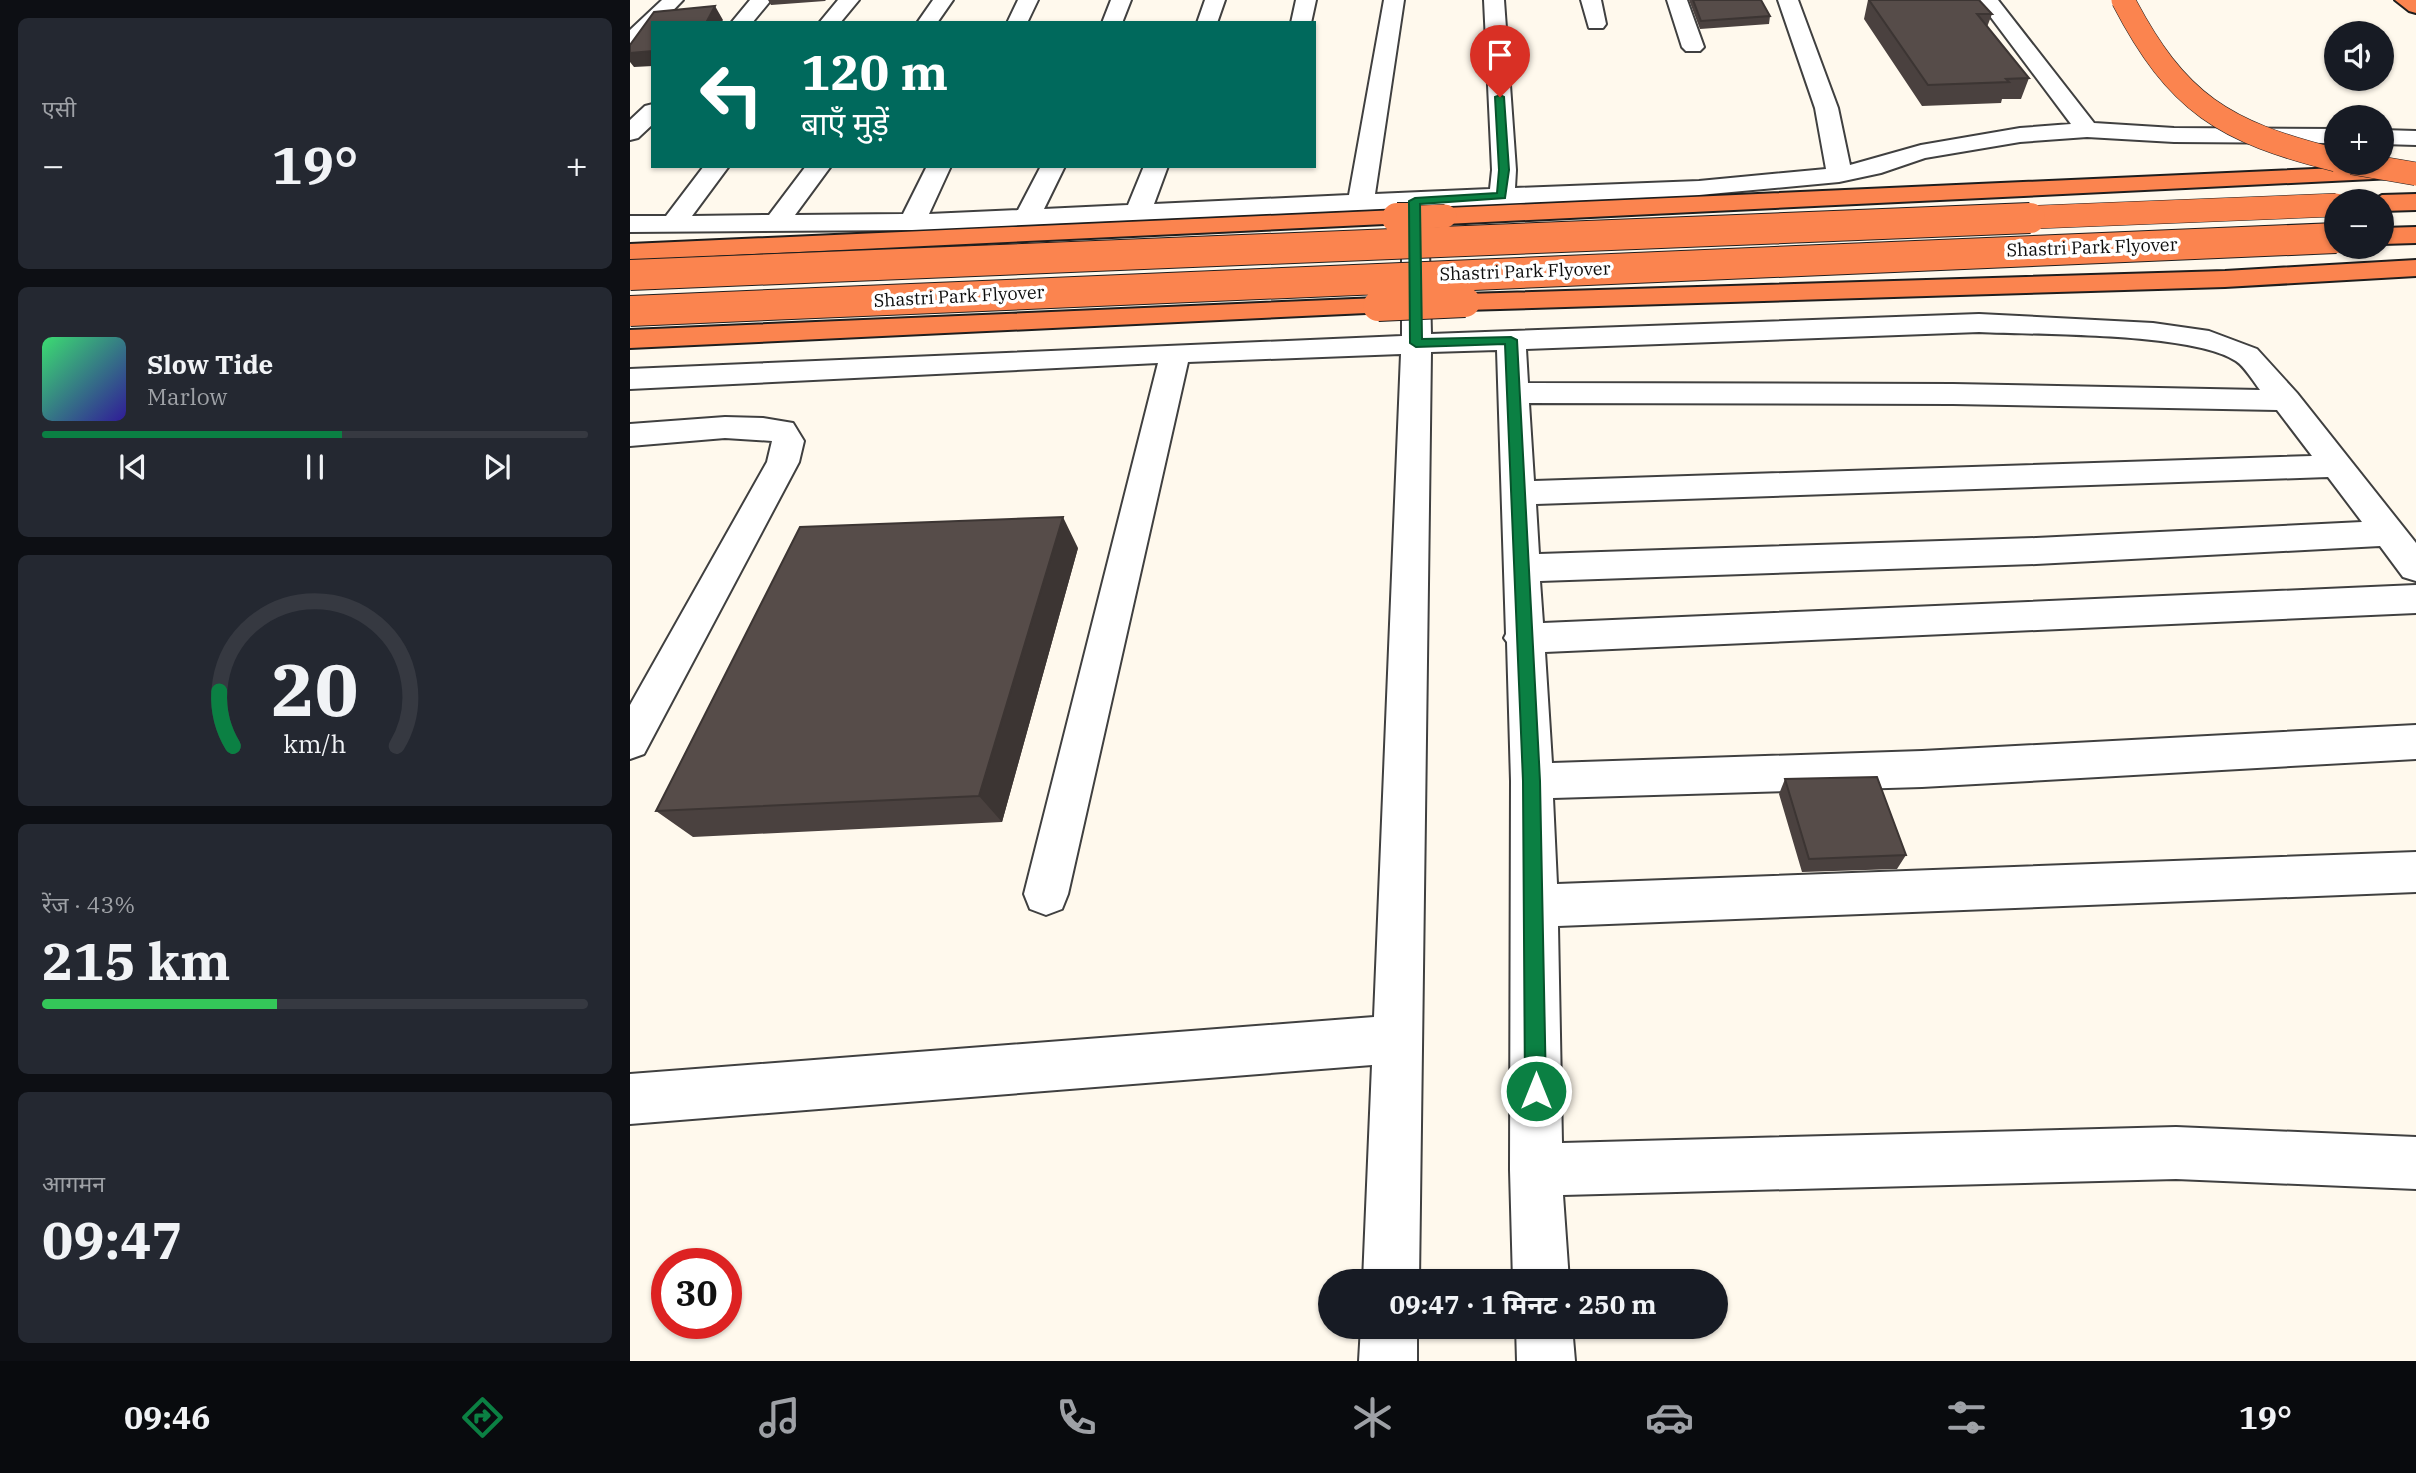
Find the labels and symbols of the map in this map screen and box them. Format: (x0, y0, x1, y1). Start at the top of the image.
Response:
pin (1470, 25, 1530, 97)
street label: Shastri Park Flyover (2006, 233, 2178, 261)
street label: Shastri Park Flyover (1439, 257, 1611, 285)
street label: Shastri Park Flyover (873, 280, 1045, 312)
position arrow (1499, 1054, 1573, 1128)
speed limit sign: 30 (651, 1248, 742, 1339)

